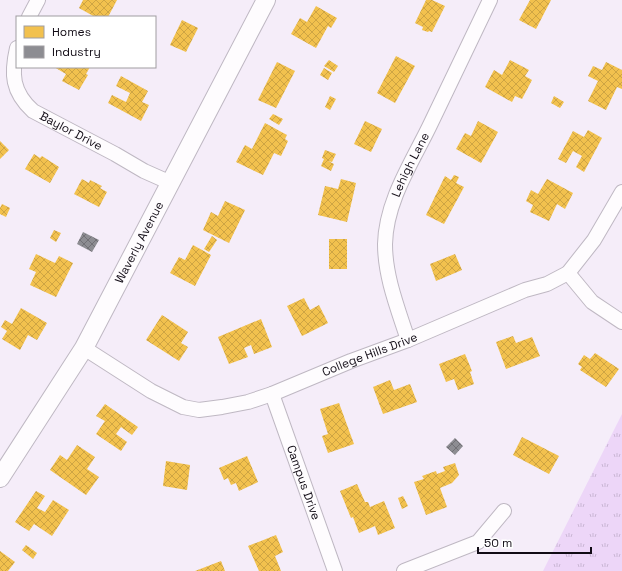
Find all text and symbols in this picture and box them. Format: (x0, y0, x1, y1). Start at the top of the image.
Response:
legend (16, 16, 156, 68)
text: Homes (52, 24, 91, 40)
text: Industry (52, 44, 101, 60)
street label: Baylor Drive (37, 108, 105, 154)
street label: Lehigh Lane (388, 130, 433, 199)
street label: Waverly Avenue (111, 199, 167, 286)
street label: College Hills Drive (320, 329, 420, 380)
street label: Campus Drive (283, 443, 324, 522)
scale bar (478, 529, 591, 555)
text: 50 m (484, 535, 512, 551)

